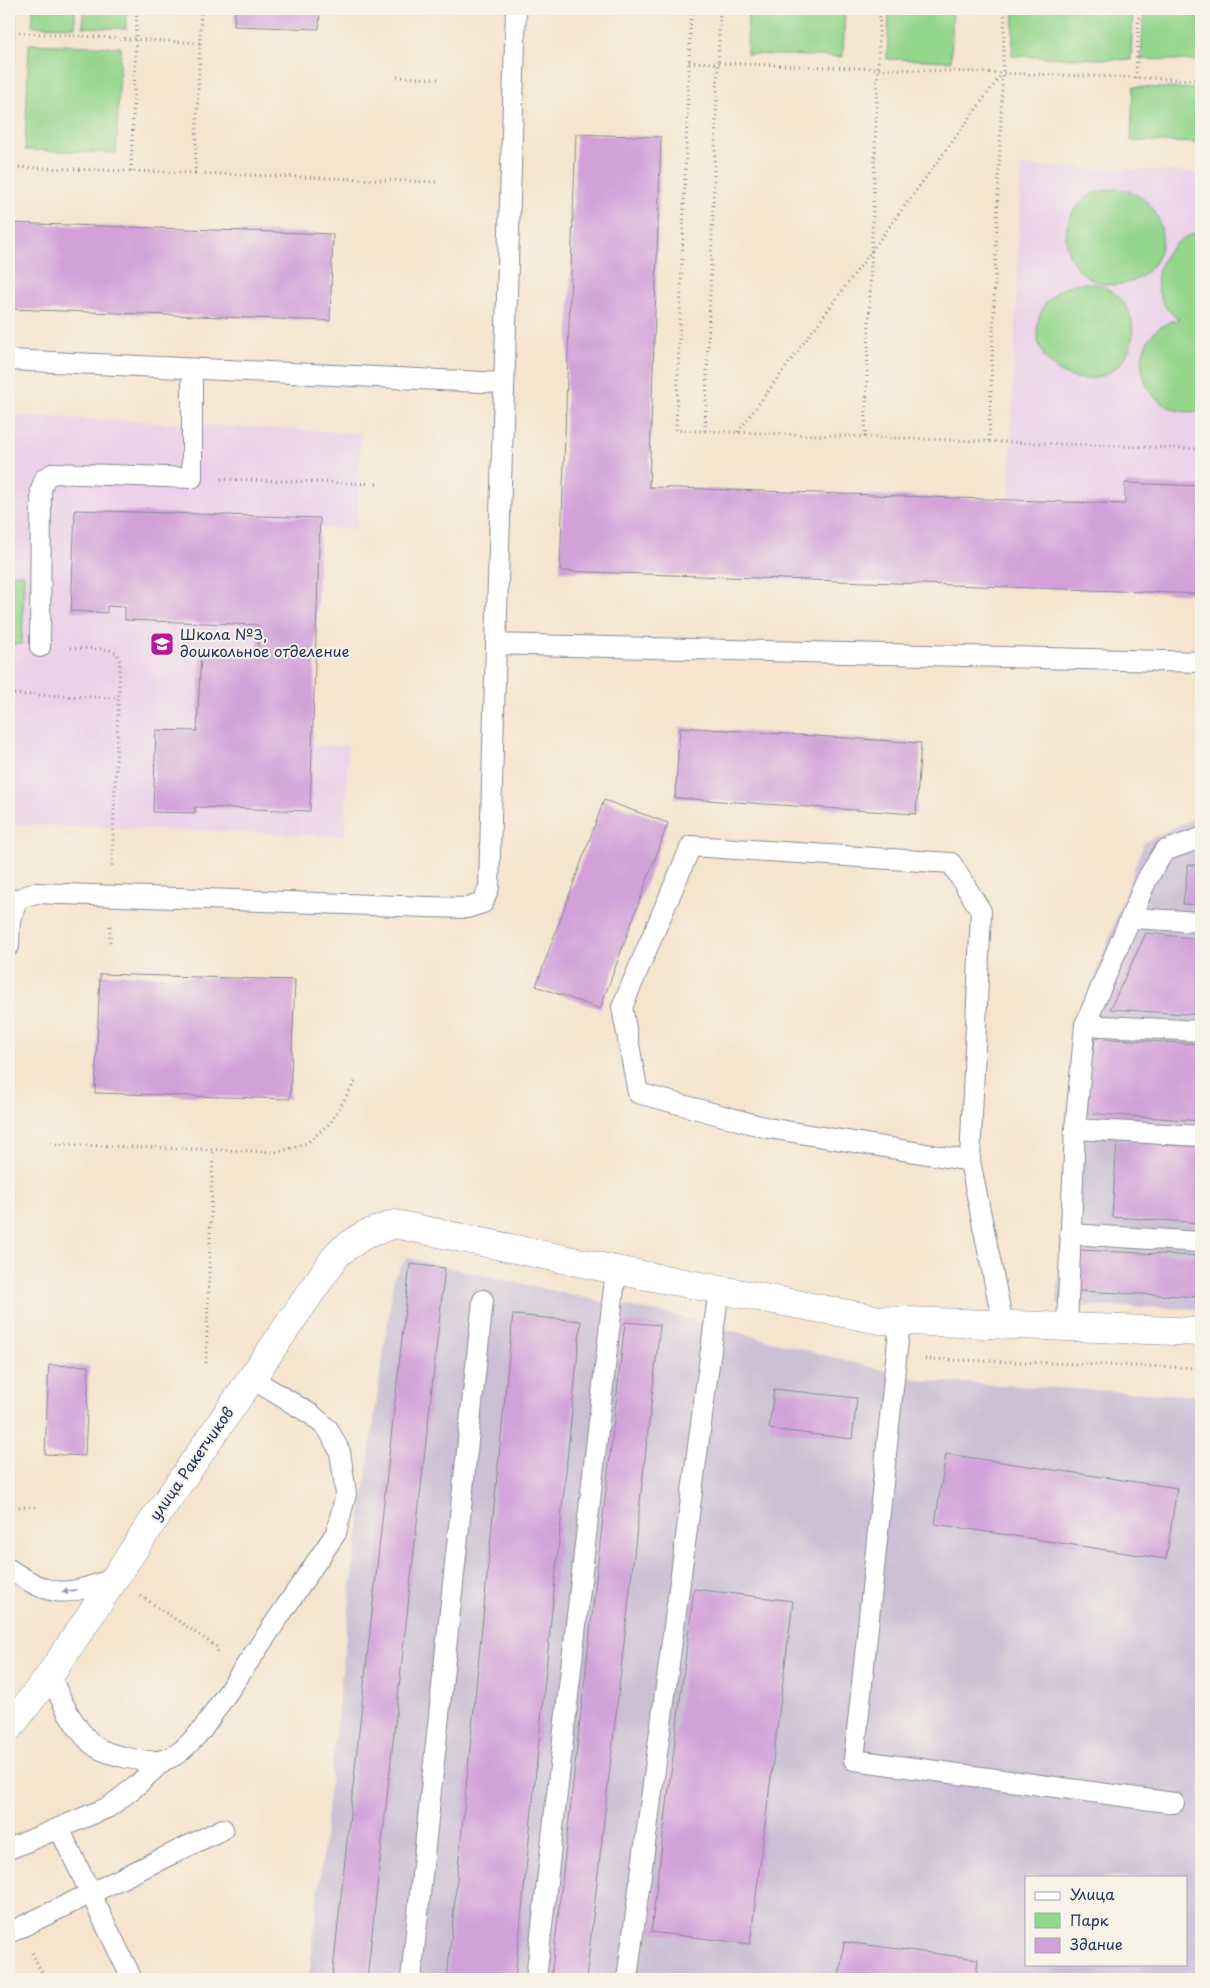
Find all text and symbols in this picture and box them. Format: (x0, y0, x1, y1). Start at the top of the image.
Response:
place label: Школа №3, дошкольное отделение (180, 622, 350, 662)
school or university icon: Школа №3, дошкольное отделение (149, 631, 175, 657)
street label: улица Ракетчиков (143, 1401, 239, 1525)
one-way arrow (61, 1588, 77, 1596)
legend (1025, 1876, 1188, 1966)
text: Улица (1070, 1882, 1115, 1905)
text: Парк (1070, 1908, 1109, 1931)
text: Здание (1070, 1932, 1123, 1955)

